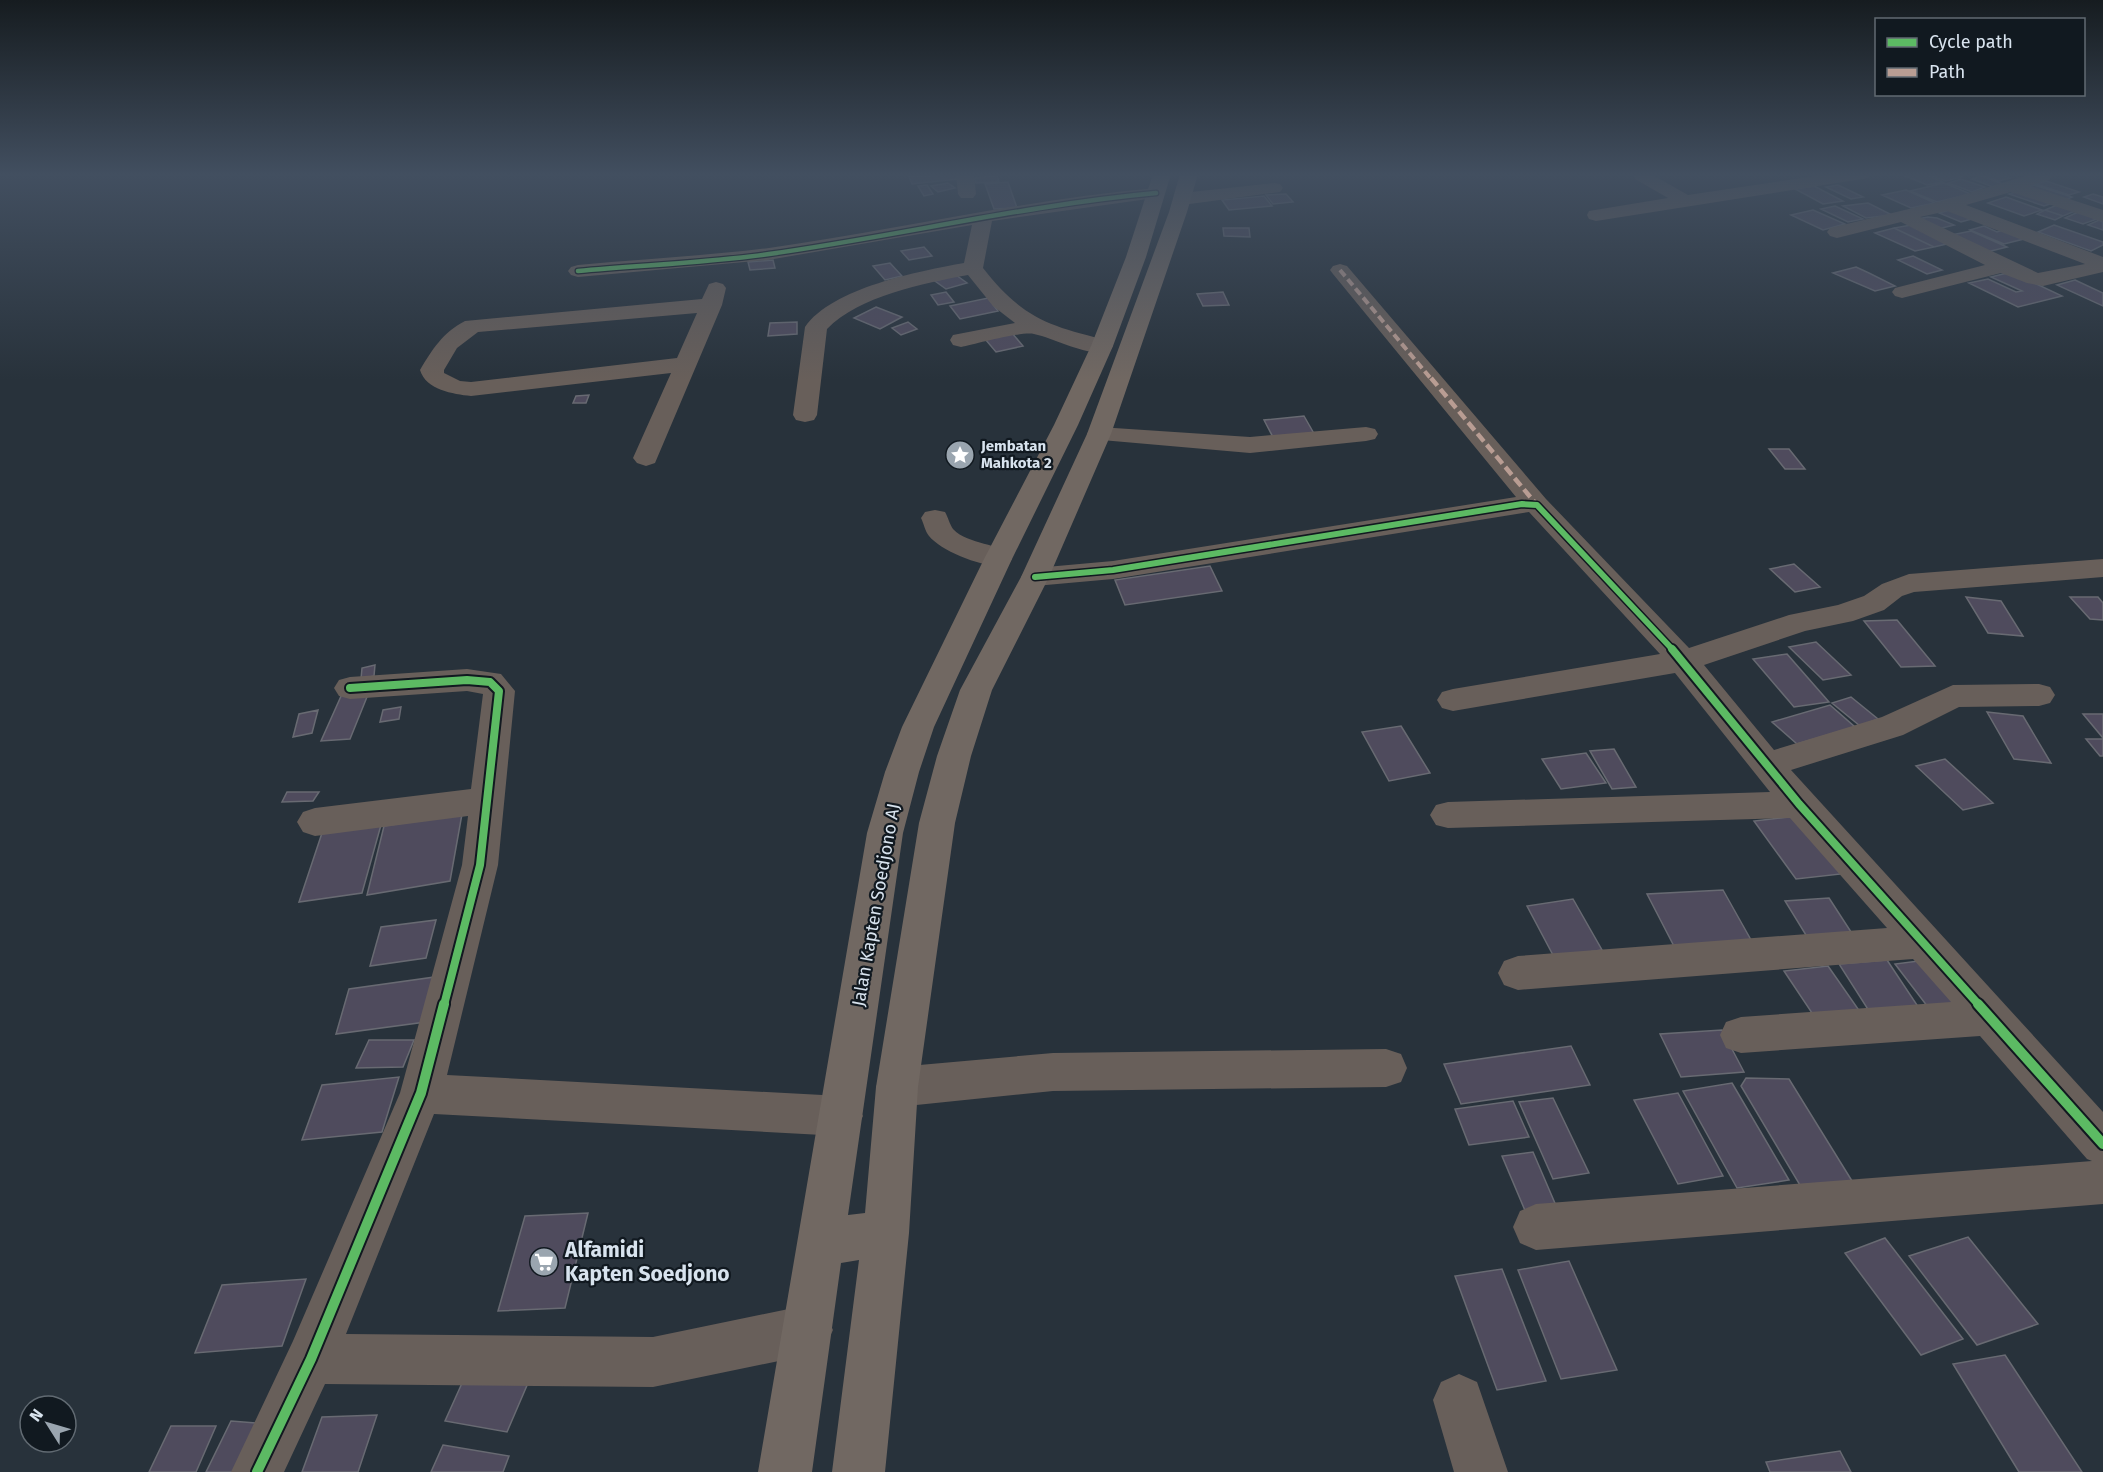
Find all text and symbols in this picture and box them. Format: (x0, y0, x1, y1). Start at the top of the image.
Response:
legend (1875, 18, 2085, 96)
text: Cycle path (1929, 31, 2013, 53)
text: Path (1929, 61, 1965, 83)
place label: Jembatan Mahkota 2 (980, 437, 1052, 472)
place icon: Jembatan Mahkota 2 (944, 439, 976, 471)
street label: Jalan Kapten Soedjono AJ (847, 802, 905, 1008)
place label: Alfamidi Kapten Soedjono (564, 1237, 730, 1287)
supermarket icon: Alfamidi Kapten Soedjono (528, 1246, 560, 1278)
north arrow (18, 1394, 78, 1454)
text: N (26, 1405, 47, 1425)

